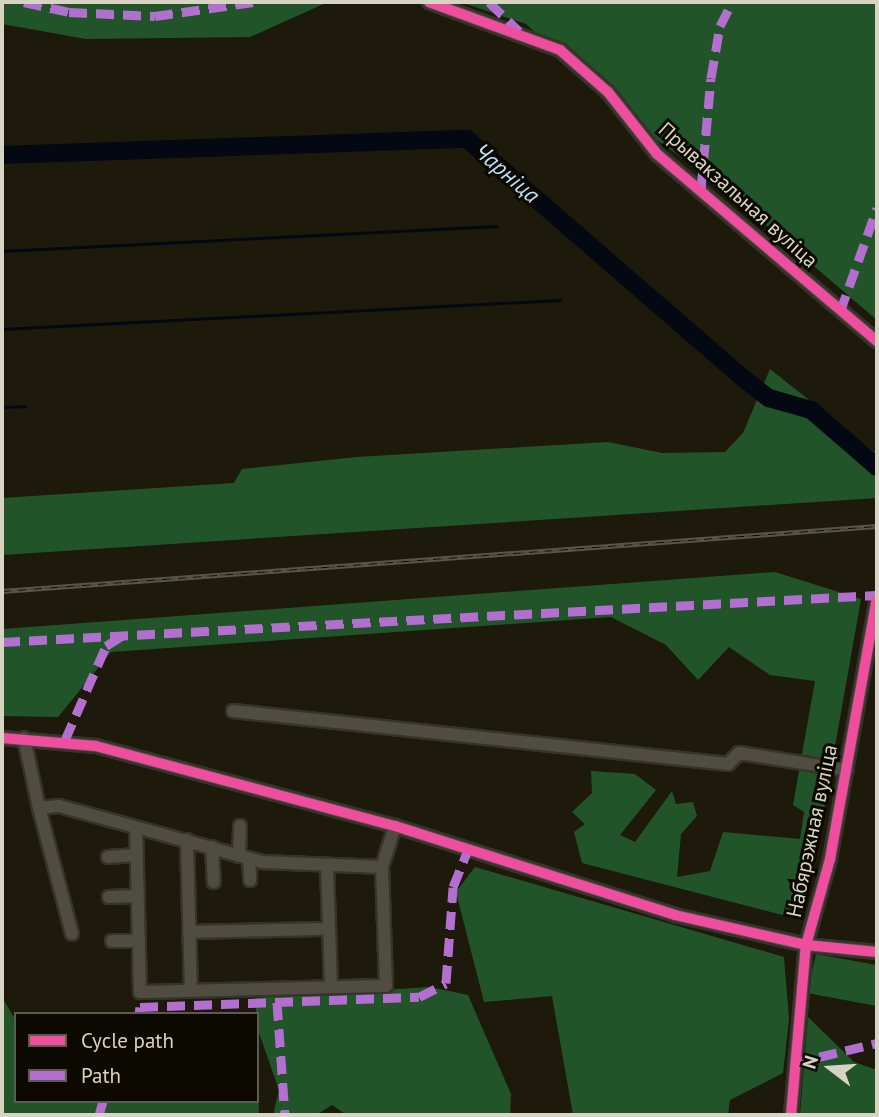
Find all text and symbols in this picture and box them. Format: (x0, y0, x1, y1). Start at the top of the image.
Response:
street label: Прывакзальная вуліца (653, 117, 823, 273)
water label: Чарніца (469, 137, 545, 209)
street label: Набярэжная вуліца (781, 742, 843, 920)
legend (14, 1012, 259, 1103)
text: Cycle path (81, 1027, 174, 1054)
north arrow (795, 1033, 865, 1103)
text: N (797, 1052, 823, 1071)
text: Path (81, 1062, 121, 1089)

